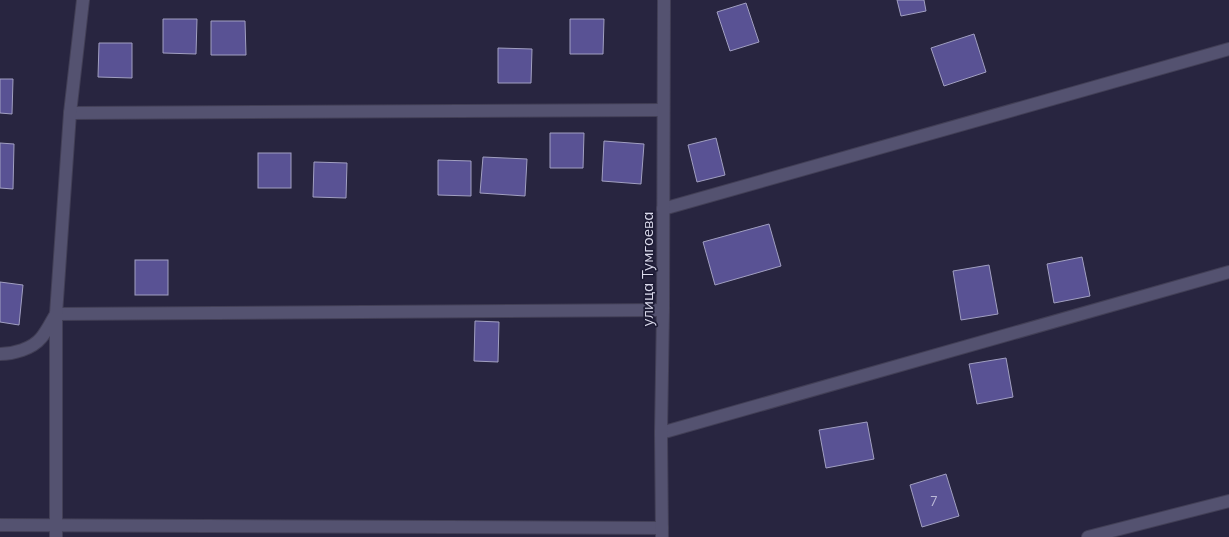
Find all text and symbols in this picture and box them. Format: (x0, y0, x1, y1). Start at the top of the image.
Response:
street label: улица Тумгоева (638, 211, 657, 327)
house number: 7 (930, 493, 938, 509)

